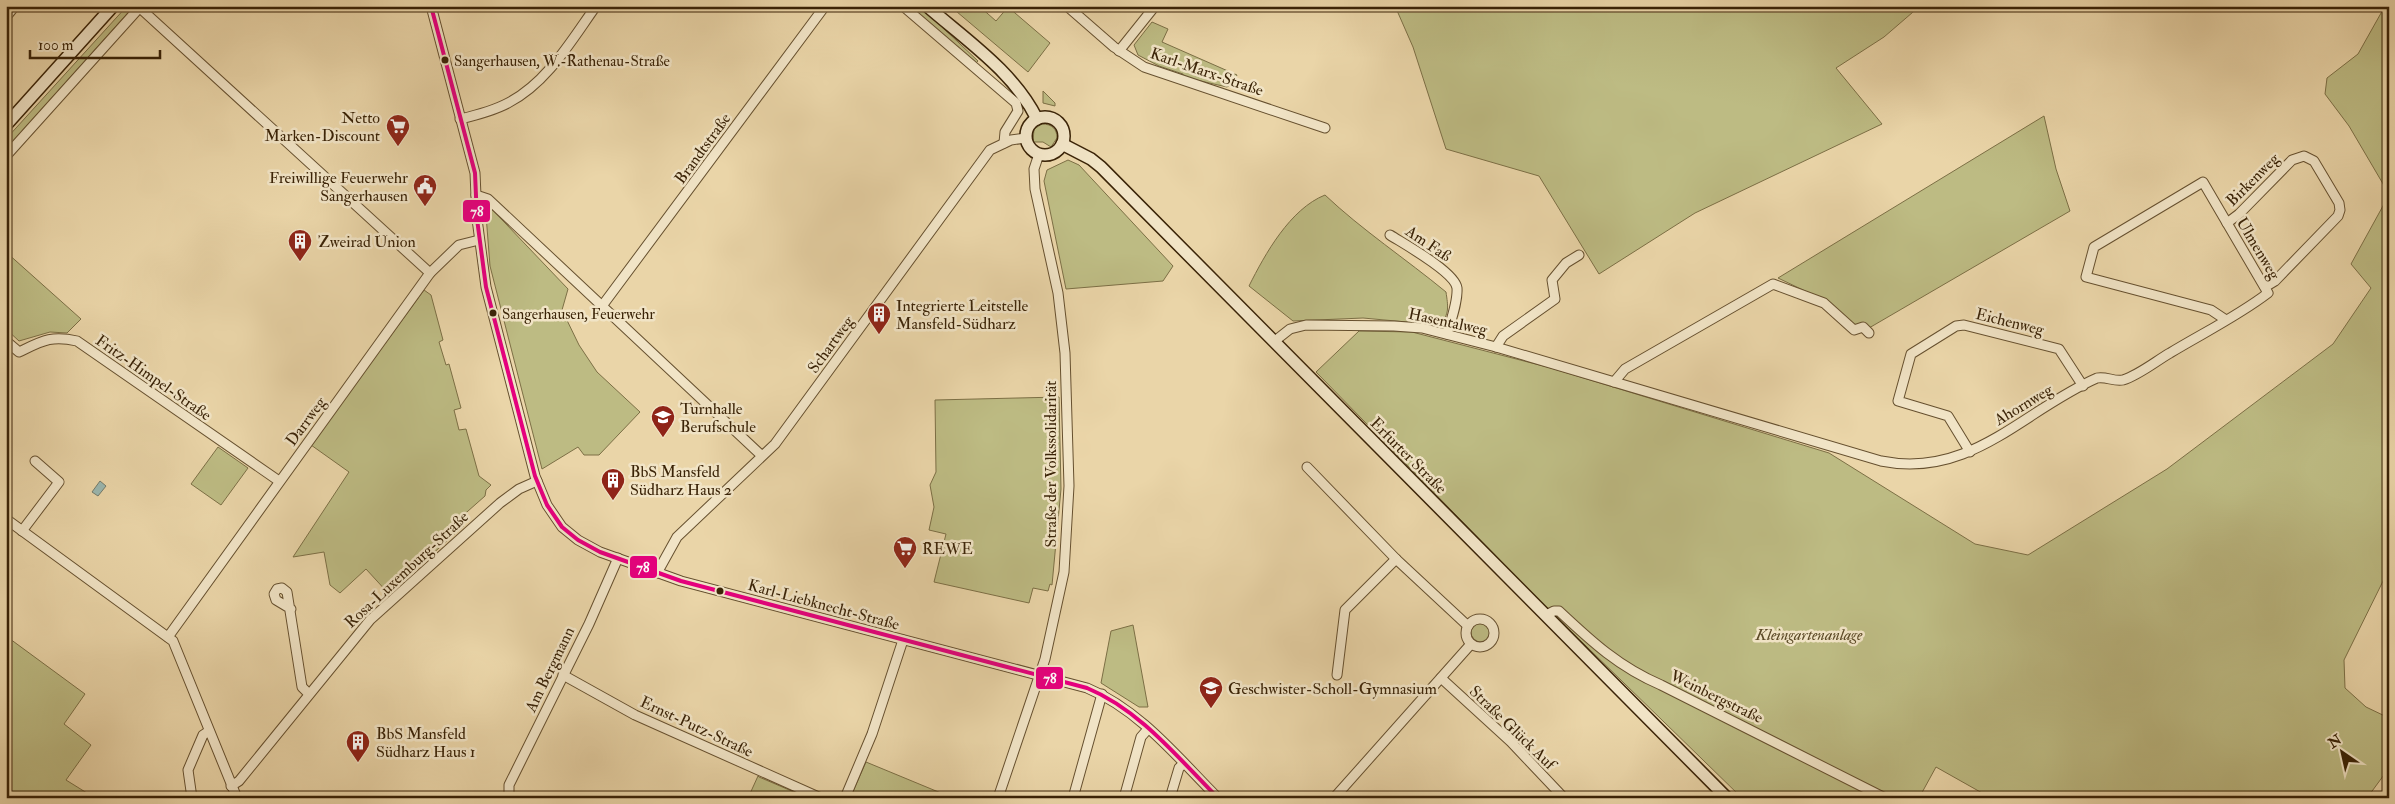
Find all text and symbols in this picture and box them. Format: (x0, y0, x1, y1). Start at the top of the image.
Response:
scale bar (30, 28, 160, 60)
text: 100 m (38, 36, 74, 55)
street label: Karl-Marx-Straße (1148, 43, 1266, 101)
place label: Sangerhausen, W.-Rathenau-Straße (454, 52, 670, 71)
marker: Sangerhausen, W.-Rathenau-Straße (440, 55, 450, 65)
place label: Netto Marken-Discount (265, 108, 380, 146)
street label: Brandtstraße (670, 109, 735, 188)
supermarket icon: Netto Marken-Discount (385, 113, 411, 147)
street label: Birkenweg (2222, 148, 2284, 210)
place label: Freiwillige Feuerwehr Sangerhausen (269, 168, 408, 206)
public building icon: Freiwillige Feuerwehr Sangerhausen (412, 173, 438, 207)
line badge: 78 (462, 199, 491, 223)
text: 78 (471, 203, 484, 220)
street label: Ulmenweg (2232, 214, 2285, 284)
street label: Am Faß (1401, 221, 1455, 267)
building icon: Zweirad Union (287, 228, 313, 262)
place label: Zweirad Union (318, 232, 416, 252)
place label: Integrierte Leitstelle Mansfeld-Südharz (896, 296, 1029, 334)
building icon: Integrierte Leitstelle Mansfeld-Südharz (866, 301, 892, 335)
street label: Hasentalweg (1407, 304, 1490, 340)
street label: Eichenweg (1974, 304, 2047, 340)
place label: Sangerhausen, Feuerwehr (502, 305, 655, 324)
marker: Sangerhausen, Feuerwehr (488, 308, 498, 318)
street label: Schartweg (803, 311, 859, 377)
street label: Fritz-Himpel-Straße (91, 330, 215, 426)
street label: Ahornweg (1990, 379, 2057, 431)
street label: Straße der Volkssolidarität (1041, 381, 1061, 547)
street label: Darrweg (281, 392, 331, 450)
place label: Turnhalle Berufschule (680, 399, 756, 437)
school or university icon: Turnhalle Berufschule (650, 404, 676, 438)
street label: Erfurter Straße (1366, 413, 1451, 498)
place label: BbS Mansfeld Südharz Haus 2 (630, 462, 732, 500)
building icon: BbS Mansfeld Südharz Haus 2 (600, 467, 626, 501)
street label: Rosa-Luxemburg-Straße (341, 507, 473, 632)
supermarket icon: REWE (892, 535, 918, 569)
place label: REWE (922, 539, 973, 559)
line badge: 78 (629, 555, 658, 579)
text: 78 (637, 559, 650, 576)
street label: Karl-Liebknecht-Straße (746, 575, 902, 635)
unlabelled marker (715, 586, 725, 596)
street label: Am Bergmann (520, 624, 579, 716)
park label: Kleingartenanlage (1755, 625, 1863, 645)
street label: Weinbergstraße (1666, 665, 1767, 728)
line badge: 78 (1035, 666, 1064, 690)
text: 78 (1044, 670, 1057, 687)
school or university icon: Geschwister-Scholl-Gymnasium (1198, 675, 1224, 709)
place label: Geschwister-Scholl-Gymnasium (1228, 679, 1437, 699)
street label: Straße Glück Auf (1465, 682, 1562, 776)
street label: Ernst-Putz-Straße (637, 692, 757, 762)
place label: BbS Mansfeld Südharz Haus 1 (376, 724, 476, 762)
north arrow (2318, 726, 2368, 776)
building icon: BbS Mansfeld Südharz Haus 1 (345, 729, 371, 763)
text: N (2324, 731, 2345, 753)

